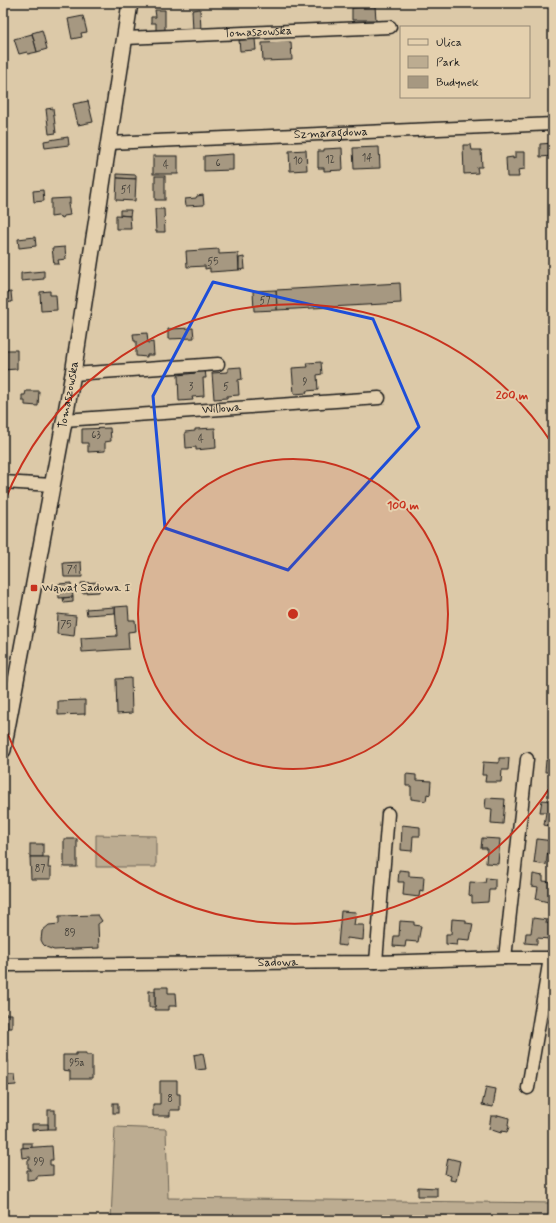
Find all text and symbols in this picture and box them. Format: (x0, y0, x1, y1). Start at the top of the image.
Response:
street label: Tomaszowska (223, 23, 292, 42)
legend (400, 26, 530, 98)
text: Ulica (436, 35, 462, 51)
text: Park (436, 55, 460, 71)
text: Budynek (436, 75, 479, 91)
street label: Szmaragdowa (293, 124, 368, 143)
house number: 14 (362, 152, 372, 165)
house number: 12 (325, 154, 335, 167)
house number: 10 (293, 155, 303, 168)
house number: 6 (215, 157, 221, 170)
house number: 4 (163, 159, 169, 172)
house number: 51 (121, 184, 131, 197)
house number: 55 (207, 256, 219, 269)
house number: 57 (259, 295, 271, 308)
street label: Tomaszowska (55, 360, 83, 430)
house number: 9 (303, 376, 308, 389)
house number: 3 (189, 381, 194, 394)
house number: 5 (223, 381, 229, 394)
text: 200 m (496, 388, 529, 404)
street label: Willowa (201, 400, 243, 418)
house number: 63 (91, 429, 101, 442)
house number: 4 (198, 433, 204, 446)
text: 100 m (387, 498, 420, 514)
house number: 71 (67, 564, 77, 577)
place label: Wąwał Sadowa I (42, 580, 131, 596)
marker: Wąwał Sadowa I (29, 583, 39, 593)
centre of rings (286, 607, 300, 621)
house number: 75 (60, 619, 72, 632)
house number: 87 (35, 863, 45, 876)
house number: 89 (64, 927, 76, 940)
street label: Sadowa (258, 955, 299, 971)
house number: 95a (69, 1057, 85, 1070)
house number: 8 (167, 1093, 173, 1106)
house number: 99 (34, 1156, 44, 1169)

